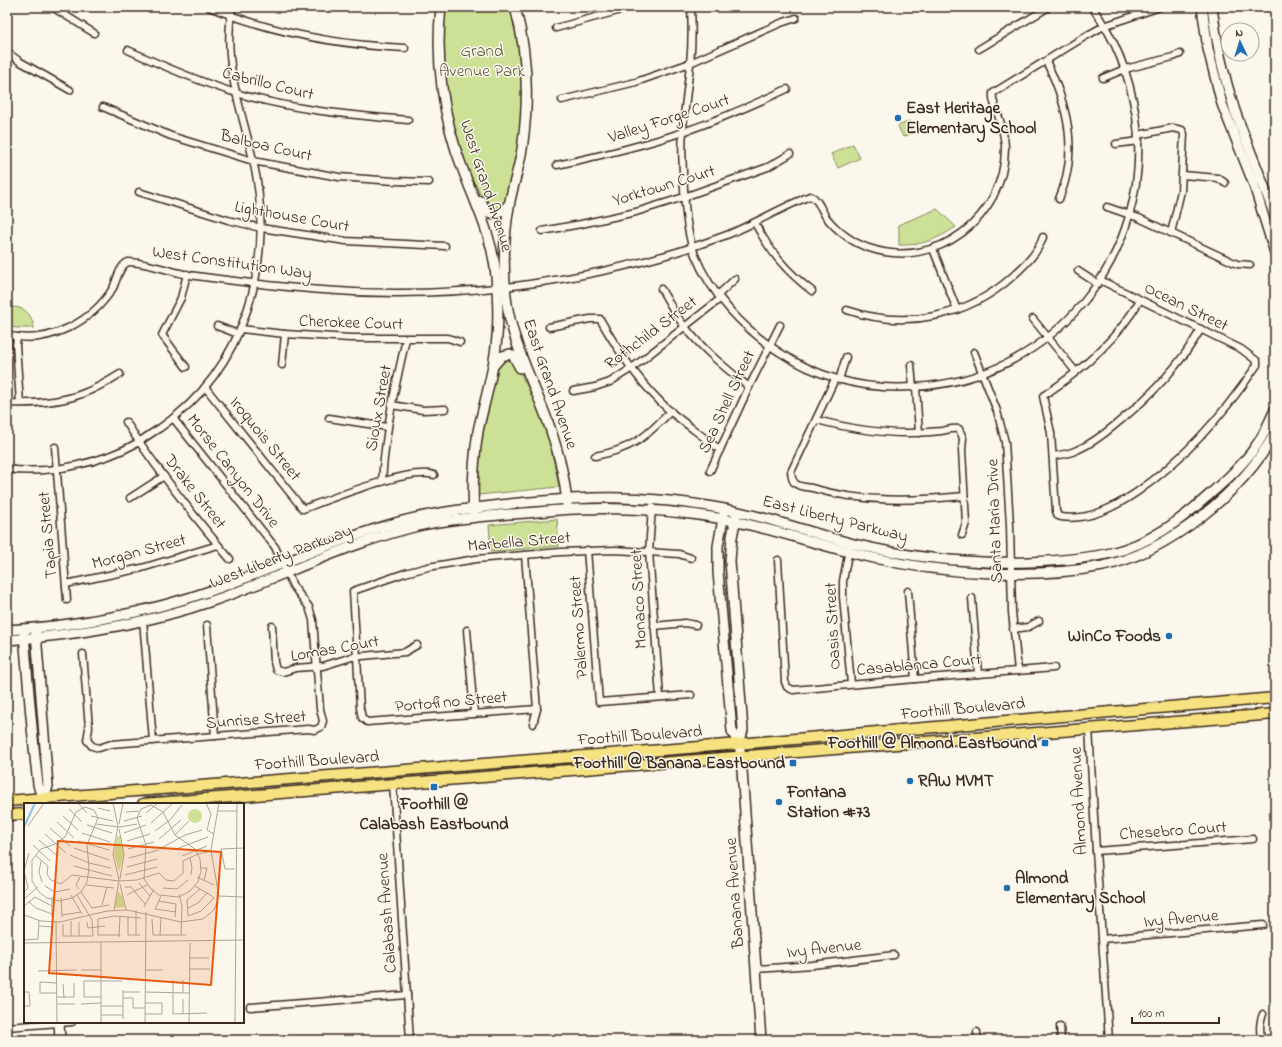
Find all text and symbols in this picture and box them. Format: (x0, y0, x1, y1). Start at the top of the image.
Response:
north arrow (1220, 22, 1260, 62)
text: N (1235, 25, 1244, 41)
park label: Grand Avenue Park (439, 39, 525, 84)
street label: Cabrillo Court (220, 61, 317, 108)
street label: Valley Forge Court (604, 88, 734, 153)
place label: East Heritage Elementary School (906, 96, 1037, 143)
marker: East Heritage Elementary School (893, 113, 903, 123)
street label: West Grand Avenue (453, 117, 519, 256)
street label: Balboa Court (217, 123, 315, 169)
street label: Yorktown Court (610, 158, 719, 213)
street label: Lighthouse Court (232, 195, 352, 241)
street label: West Constitution Way (150, 239, 313, 288)
street label: Ocean Street (1140, 276, 1233, 338)
street label: Rothchild Street (599, 290, 703, 376)
street label: Cherokee Court (298, 309, 404, 337)
street label: East Grand Avenue (516, 316, 584, 453)
street label: Sea Shell Street (692, 346, 762, 458)
street label: Sioux Street (359, 363, 399, 453)
street label: Iroquois Street (223, 391, 307, 487)
street label: Morse Canyon Drive (180, 409, 286, 534)
street label: Drake Street (157, 448, 232, 535)
street label: Santa Maria Drive (980, 458, 1010, 584)
street label: East Liberty Parkway (759, 489, 910, 550)
street label: Tapia Street (32, 490, 64, 580)
street label: West Liberty Parkway (206, 518, 356, 597)
street label: Marbella Street (466, 525, 572, 559)
street label: Morgan Street (89, 527, 190, 579)
street label: Monaco Street (624, 548, 654, 650)
street label: Palermo Street (563, 575, 595, 679)
street label: Oasis Street (818, 581, 848, 671)
place label: WinCo Foods (1068, 624, 1161, 649)
street label: Lomas Court (289, 629, 381, 669)
marker: WinCo Foods (1164, 631, 1174, 641)
street label: Casablanca Court (856, 647, 983, 683)
street label: Portofino Street (394, 685, 509, 719)
street label: Foothill Boulevard (899, 691, 1027, 727)
street label: Sunrise Street (205, 704, 307, 736)
street label: Foothill Boulevard (576, 719, 704, 753)
place label: Foothill @ Almond Eastbound (827, 731, 1037, 756)
marker: Foothill @ Almond Eastbound (1040, 738, 1050, 748)
street label: Foothill Boulevard (253, 744, 381, 778)
street label: Almond Avenue (1064, 746, 1094, 856)
place label: Foothill @ Banana Eastbound (573, 751, 785, 776)
marker: Foothill @ Banana Eastbound (788, 758, 798, 768)
place label: RAW MVMT (918, 769, 994, 794)
marker: RAW MVMT (905, 776, 915, 786)
place label: Fontana Station #73 (786, 780, 870, 825)
marker: Foothill @ Calabash Eastbound (429, 782, 439, 792)
place label: Foothill @ Calabash Eastbound (360, 792, 509, 837)
marker: Fontana Station #73 (774, 797, 784, 807)
inset map (24, 803, 244, 1023)
street label: Chesebro Court (1119, 815, 1228, 847)
street label: Banana Avenue (719, 836, 751, 950)
street label: Calabash Avenue (370, 852, 404, 974)
place label: Almond Elementary School (1015, 866, 1146, 913)
marker: Almond Elementary School (1002, 883, 1012, 893)
street label: Ivy Avenue (1143, 903, 1220, 936)
street label: Ivy Avenue (785, 933, 863, 966)
scale bar (1132, 999, 1219, 1025)
text: 100 m (1138, 1005, 1165, 1023)

